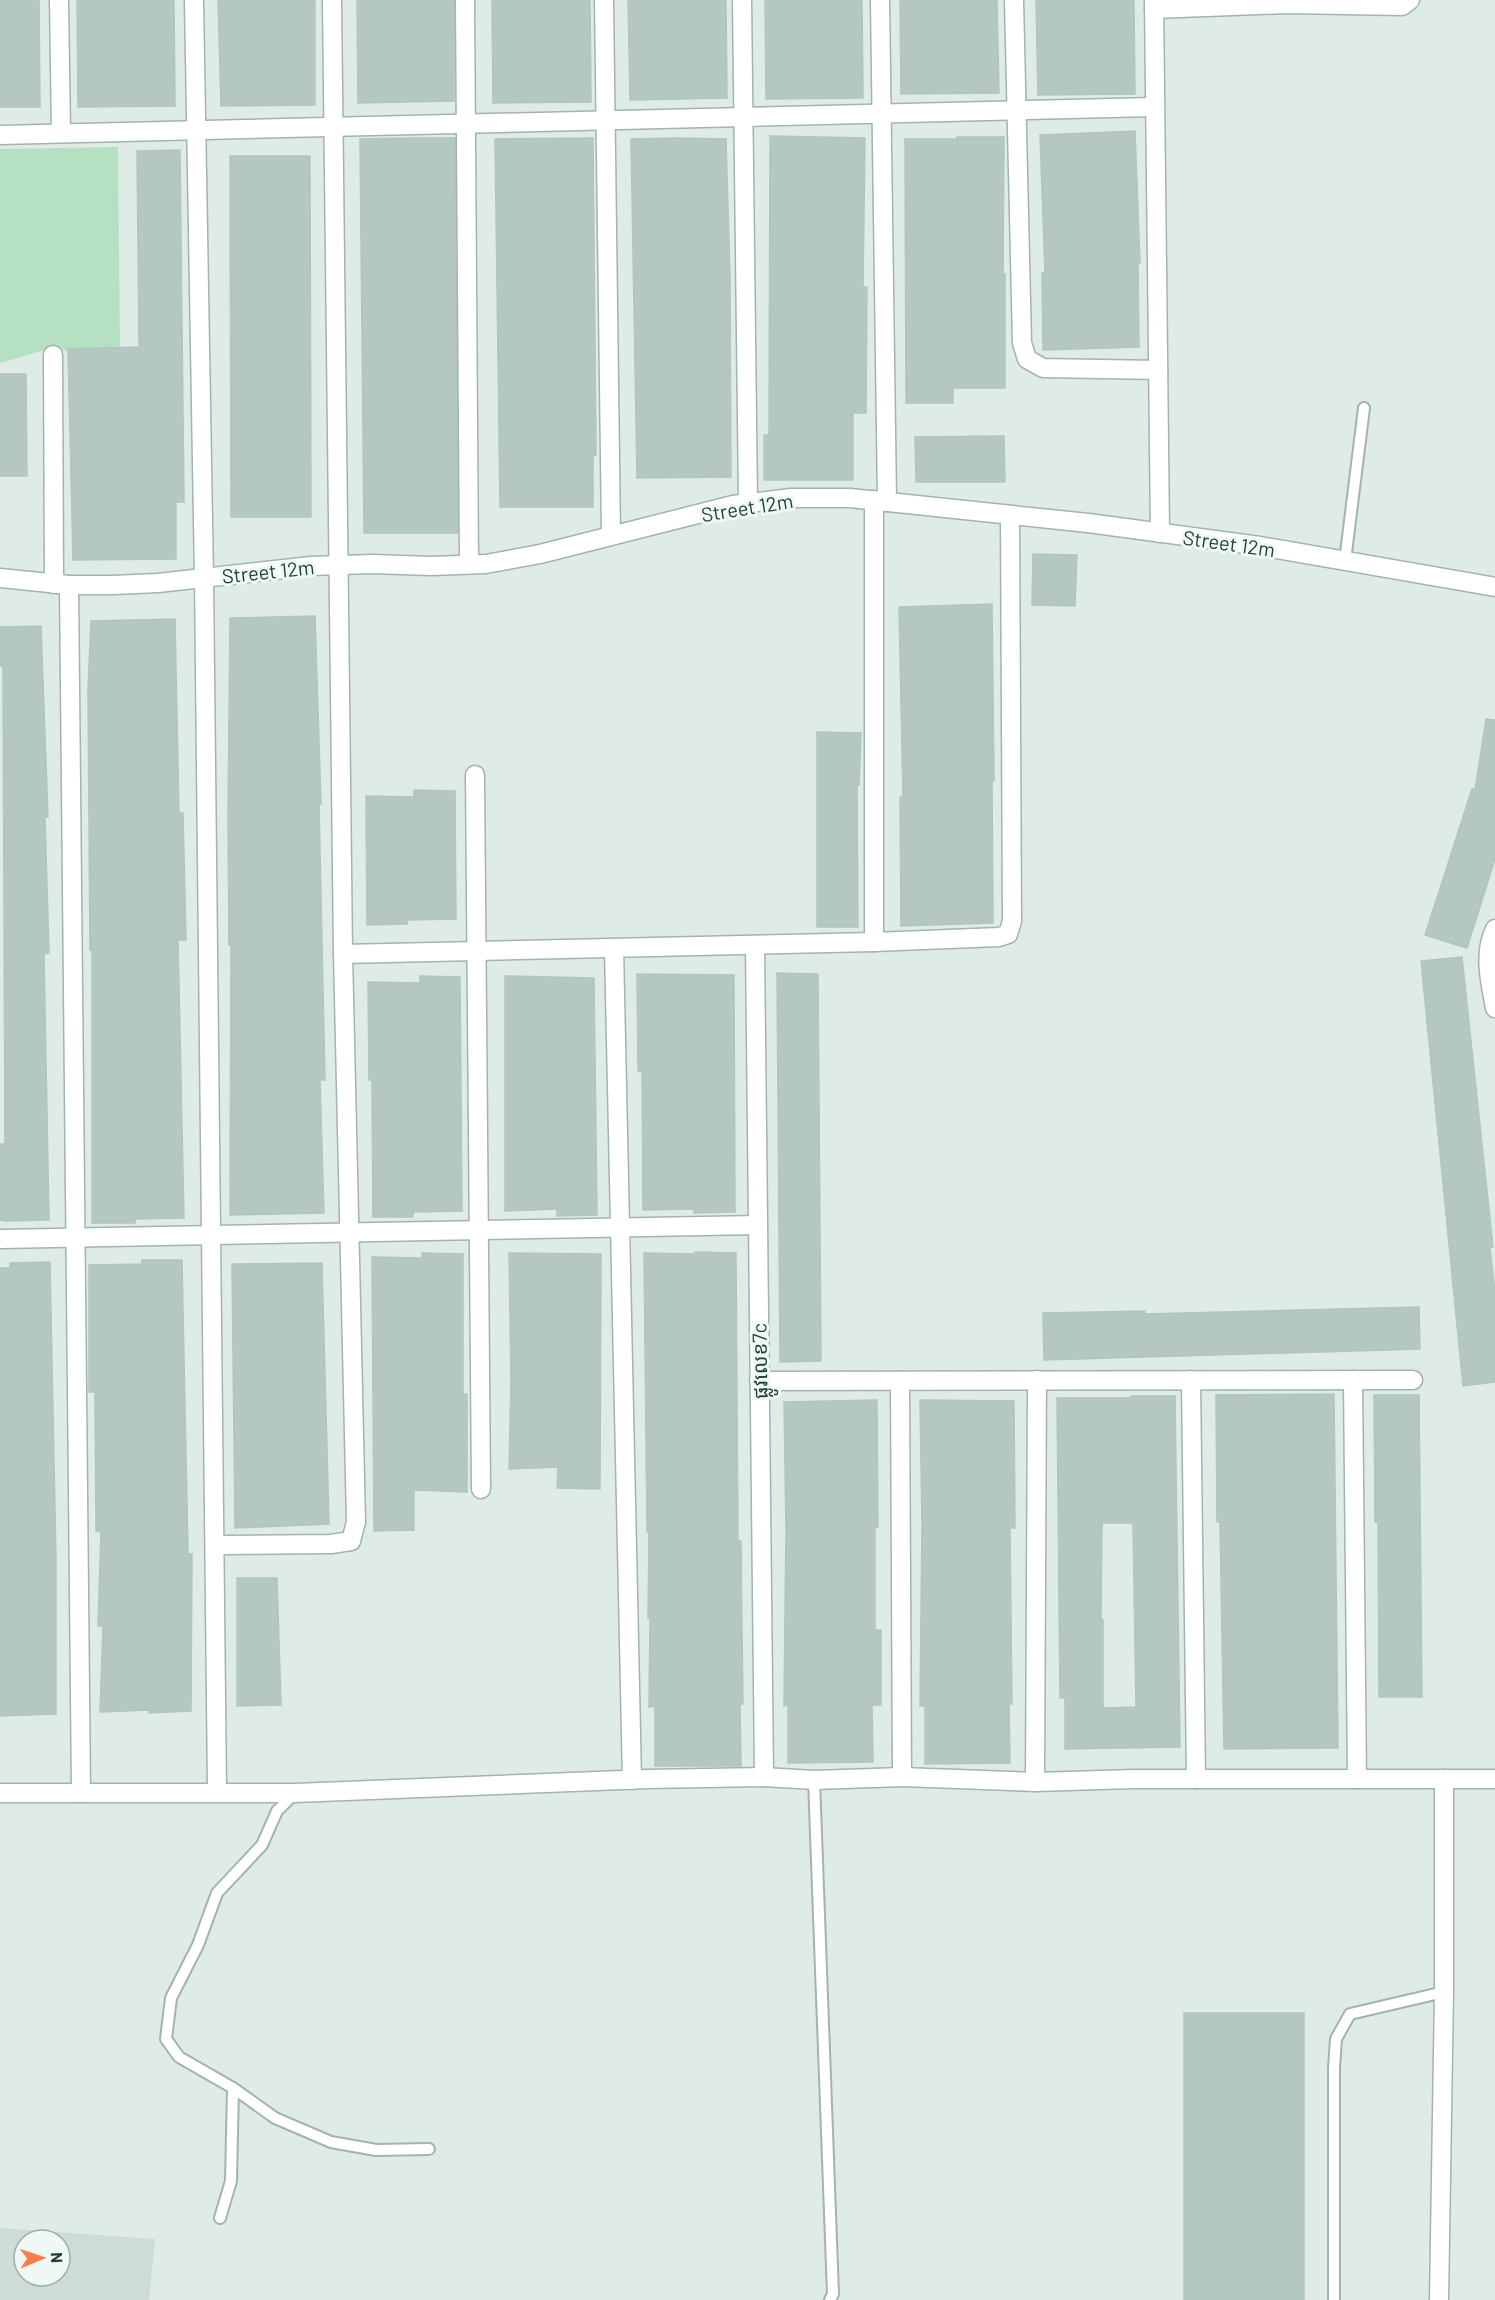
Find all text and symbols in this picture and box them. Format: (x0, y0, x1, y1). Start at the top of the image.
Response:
street label: Street 12m (699, 488, 795, 526)
street label: Street 12m (1181, 525, 1277, 561)
street label: Street 12m (221, 554, 315, 588)
street label: ផ្លូវលេខ7c (746, 1323, 780, 1399)
north arrow (12, 2228, 72, 2288)
text: N (48, 2252, 67, 2263)

